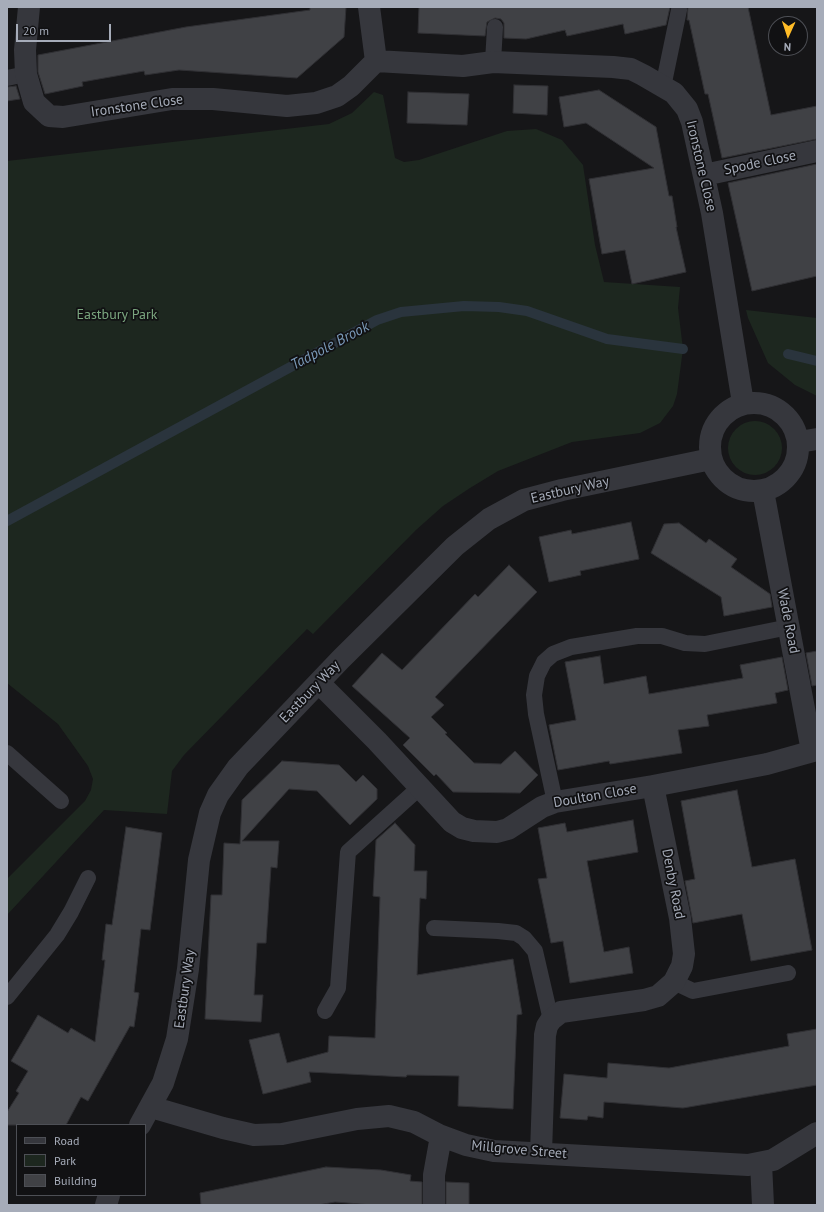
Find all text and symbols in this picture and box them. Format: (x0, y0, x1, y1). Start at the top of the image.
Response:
scale bar (18, 16, 113, 42)
north arrow (768, 16, 808, 56)
text: 20 m (23, 23, 49, 38)
text: N (783, 40, 791, 54)
street label: Ironstone Close (90, 91, 184, 121)
street label: Ironstone Close (682, 119, 720, 213)
street label: Spode Close (722, 147, 798, 179)
park label: Eastbury Park (77, 307, 157, 323)
water label: Tadpole Brook (288, 318, 372, 374)
street label: Eastbury Way (529, 473, 611, 507)
street label: Wade Road (773, 587, 803, 655)
street label: Eastbury Way (276, 657, 344, 727)
street label: Doulton Close (552, 780, 638, 812)
street label: Denby Road (658, 847, 688, 921)
street label: Eastbury Way (171, 948, 199, 1030)
legend (16, 1124, 146, 1196)
text: Road (54, 1133, 79, 1148)
street label: Millgrove Street (471, 1137, 567, 1163)
text: Park (54, 1153, 76, 1168)
text: Building (54, 1173, 97, 1188)

